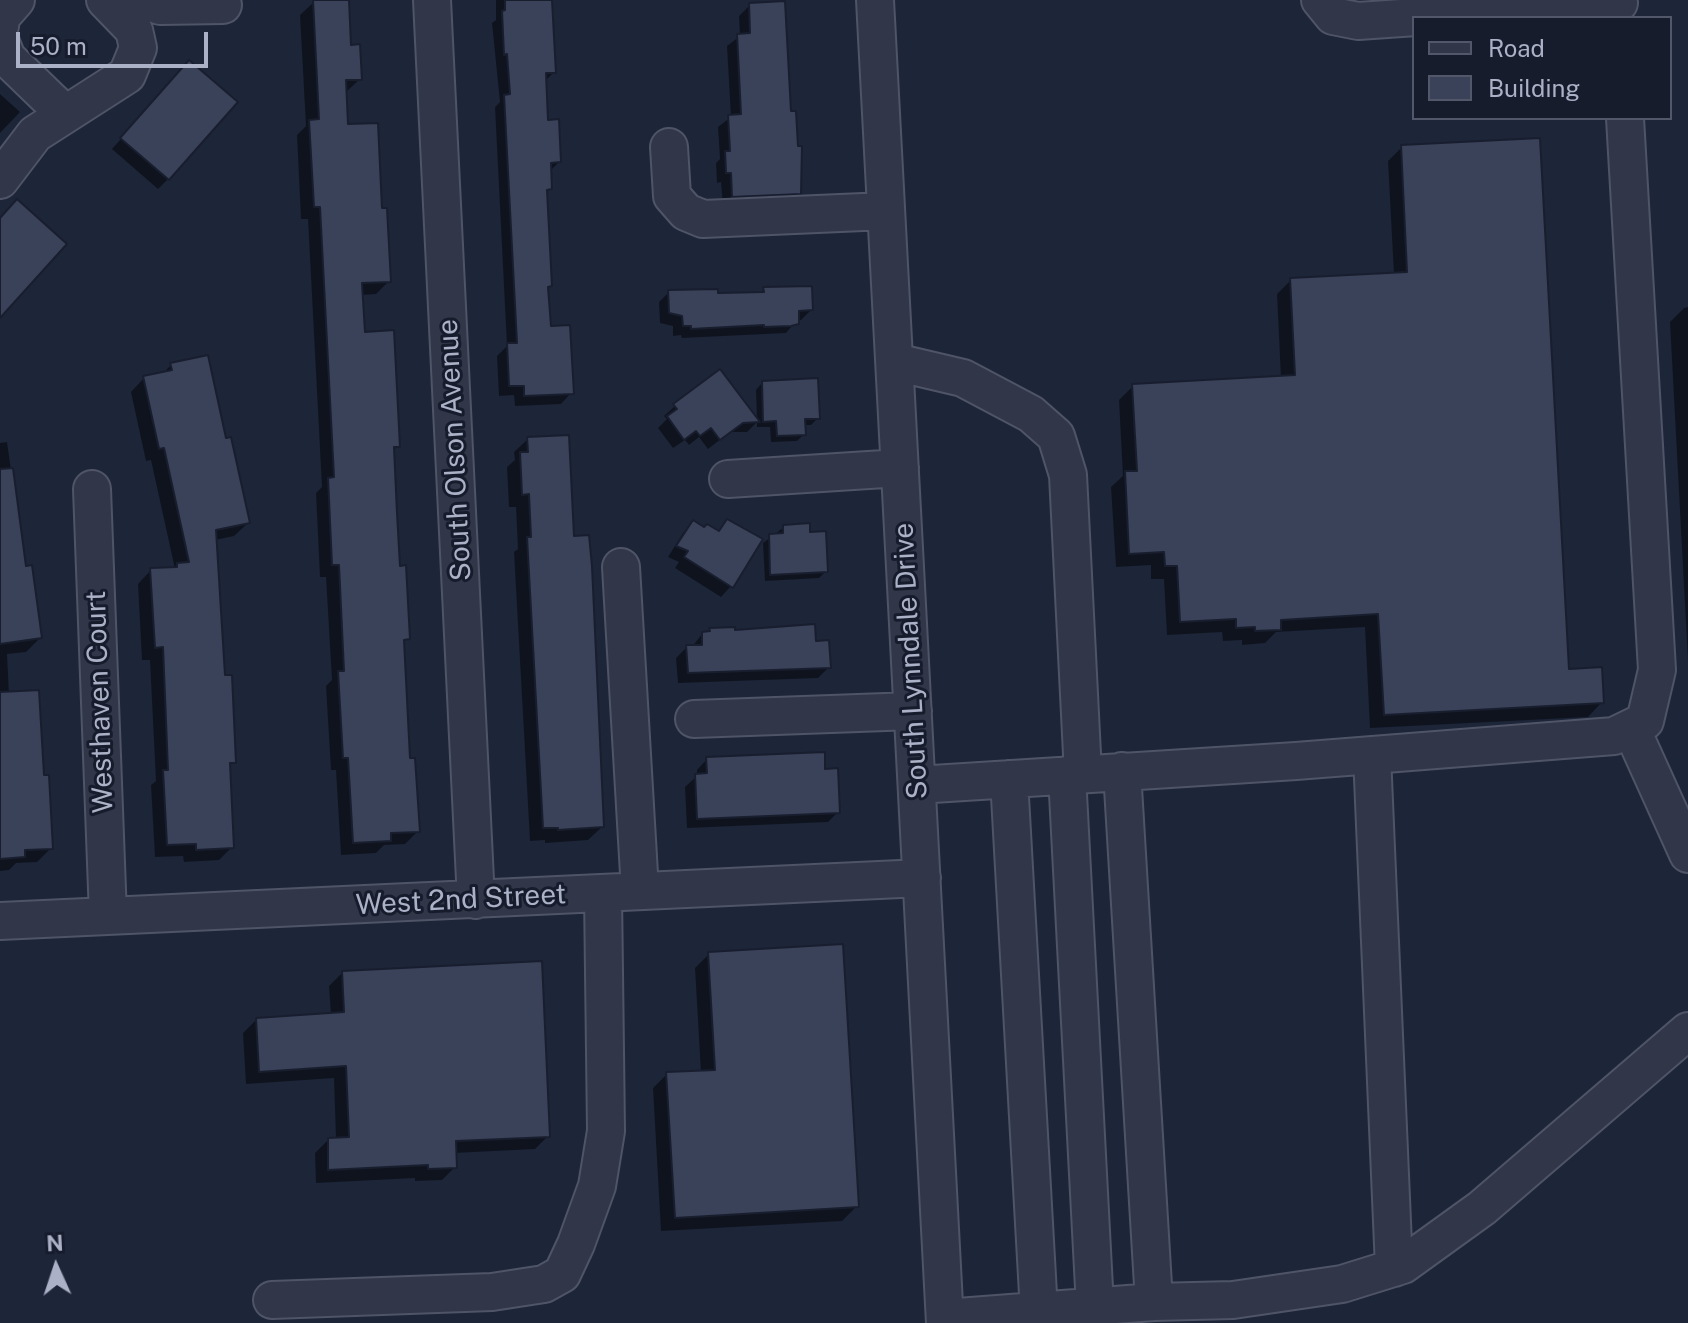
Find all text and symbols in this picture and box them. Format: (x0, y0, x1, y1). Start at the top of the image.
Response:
scale bar (20, 16, 212, 66)
legend (1412, 16, 1672, 120)
text: 50 m (30, 32, 87, 60)
text: Road (1488, 34, 1545, 62)
text: Building (1488, 74, 1580, 102)
street label: South Olson Avenue (431, 318, 479, 582)
street label: South Lynndale Drive (887, 522, 935, 800)
street label: Westhaven Court (79, 590, 121, 814)
street label: West 2nd Street (355, 878, 567, 922)
north arrow (16, 1227, 96, 1307)
text: N (45, 1230, 64, 1256)

